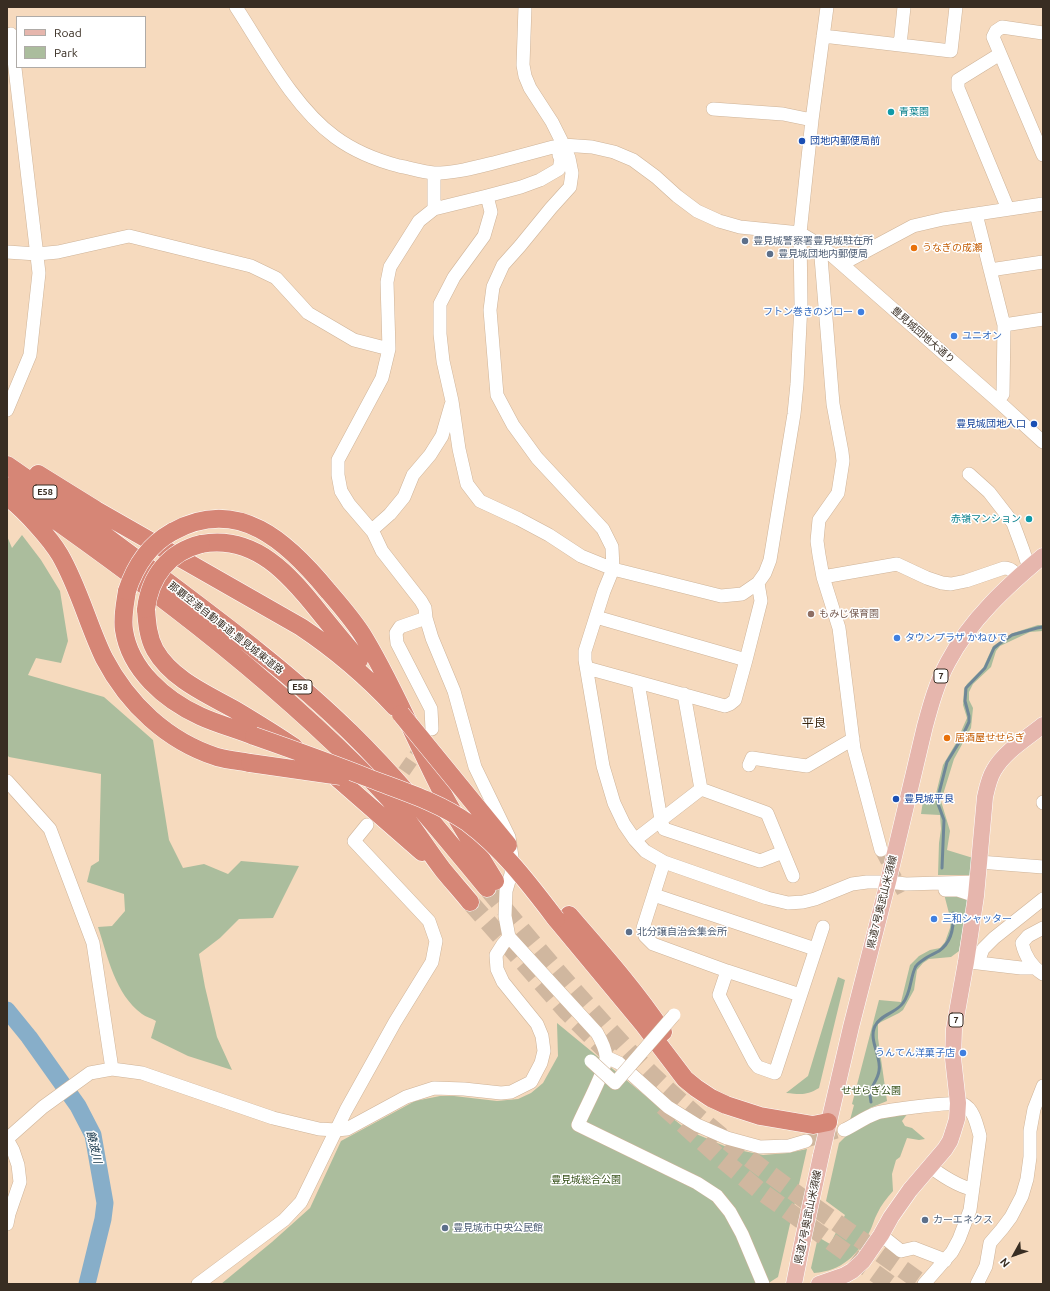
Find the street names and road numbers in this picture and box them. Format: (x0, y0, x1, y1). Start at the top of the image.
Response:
street label: 豊見城団地大通り (889, 304, 957, 366)
road number: E58 (33, 485, 57, 499)
street label: 那覇空港自動車道;豊見城東道路 (166, 579, 286, 677)
road number: 7 (934, 669, 948, 683)
road number: E58 (288, 680, 312, 694)
street label: 県道7号奥武山米須線 (865, 854, 899, 950)
road number: 7 (949, 1013, 963, 1027)
street label: 県道7号奥武山米須線 (792, 1169, 824, 1265)

